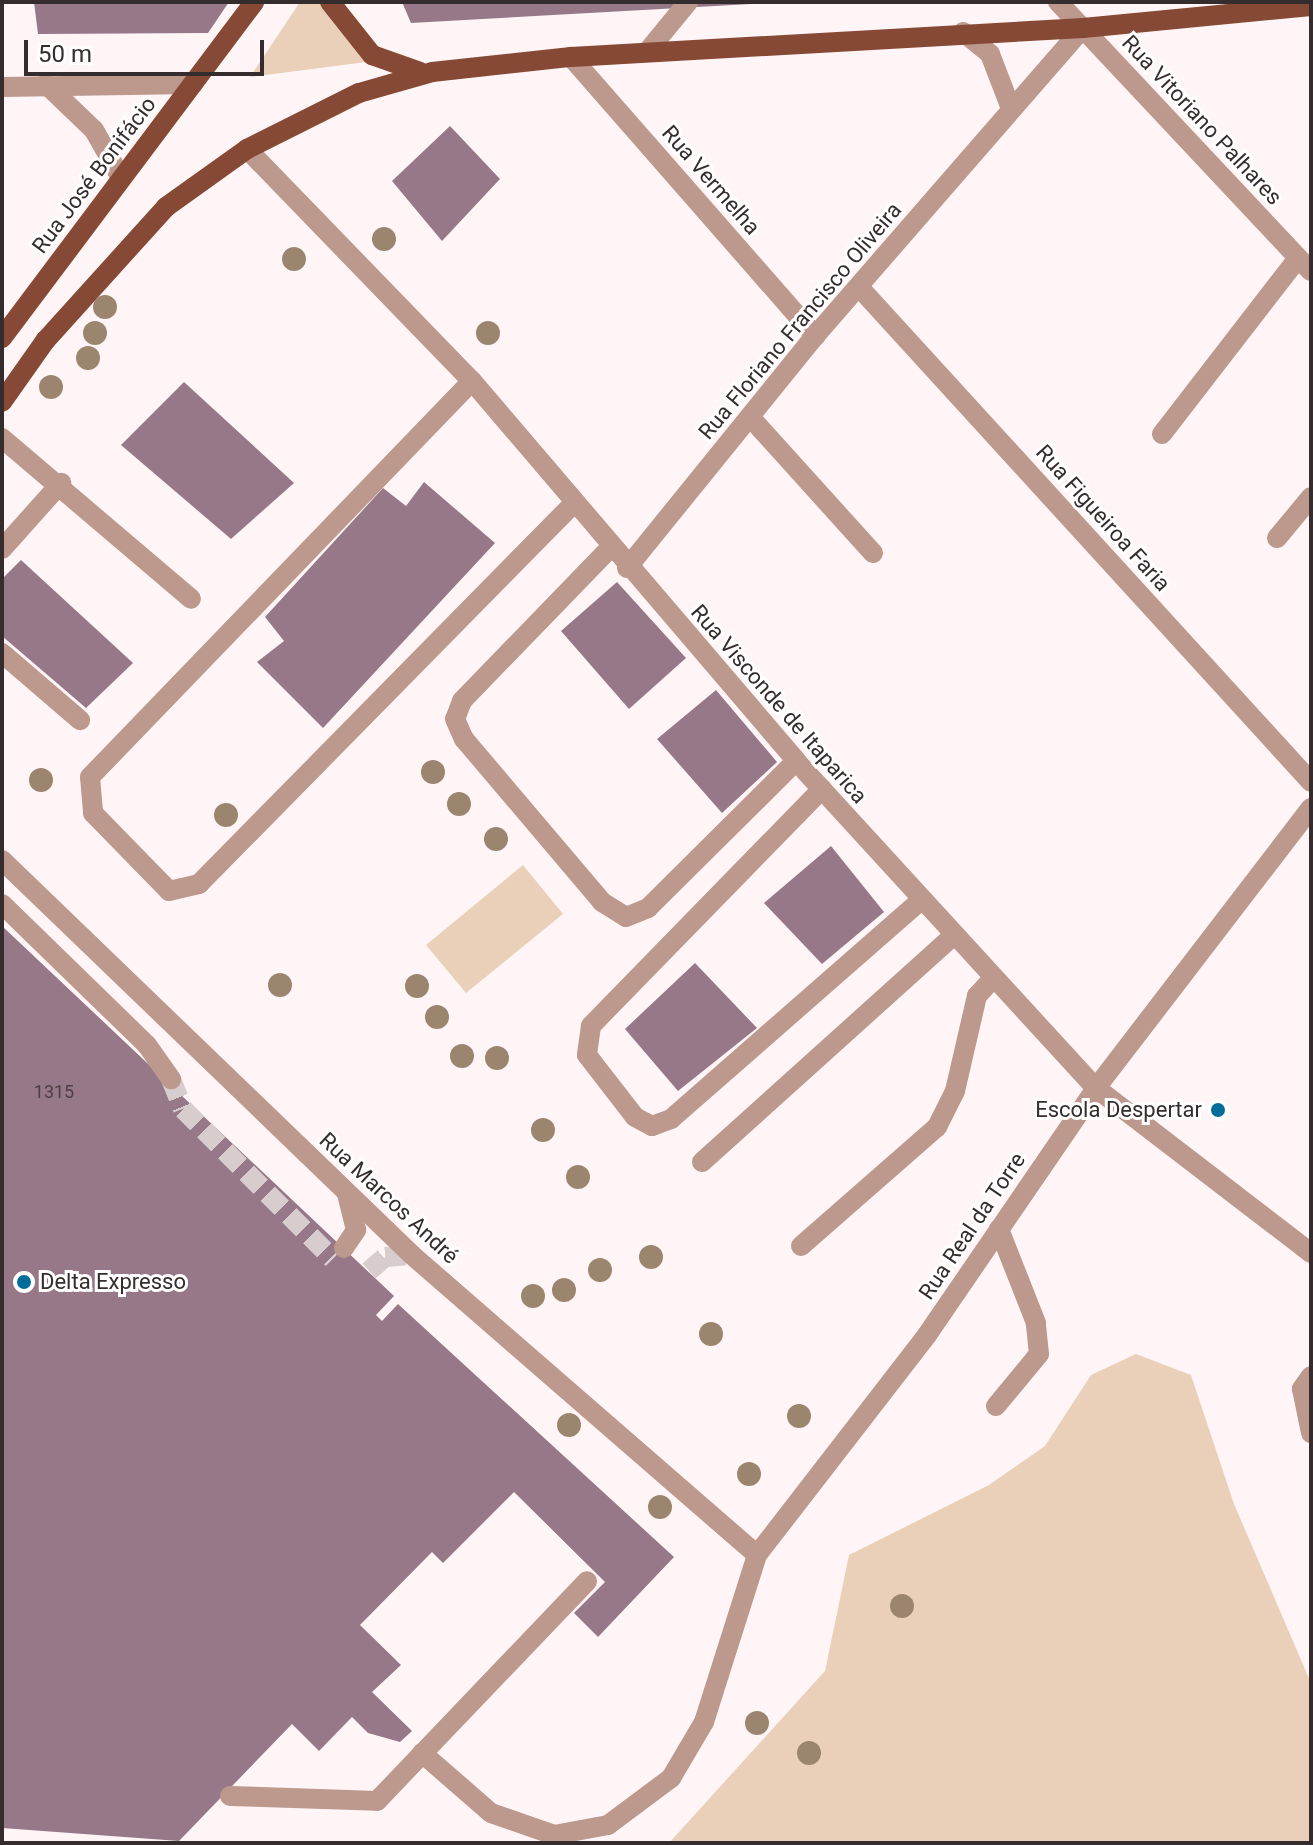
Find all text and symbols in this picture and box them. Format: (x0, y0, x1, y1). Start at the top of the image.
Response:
scale bar (28, 24, 268, 74)
street label: Rua Vitoriano Palhares (1117, 30, 1287, 210)
text: 50 m (38, 40, 92, 68)
street label: Rua José Bonifácio (27, 92, 161, 258)
street label: Rua Vermelha (656, 120, 766, 240)
street label: Rua Floriano Francisco Oliveira (693, 197, 907, 445)
street label: Rua Figueiroa Faria (1030, 439, 1176, 597)
street label: Rua Visconde de Itaparica (685, 599, 873, 809)
house number: 1315 (34, 1081, 74, 1103)
place label: Escola Despertar (1035, 1097, 1202, 1123)
marker: Escola Despertar (1209, 1101, 1227, 1119)
street label: Rua Marcos André (314, 1127, 464, 1269)
street label: Rua Real da Torre (913, 1147, 1031, 1305)
place label: Delta Expresso (40, 1269, 186, 1295)
marker: Delta Expresso (15, 1273, 33, 1291)

